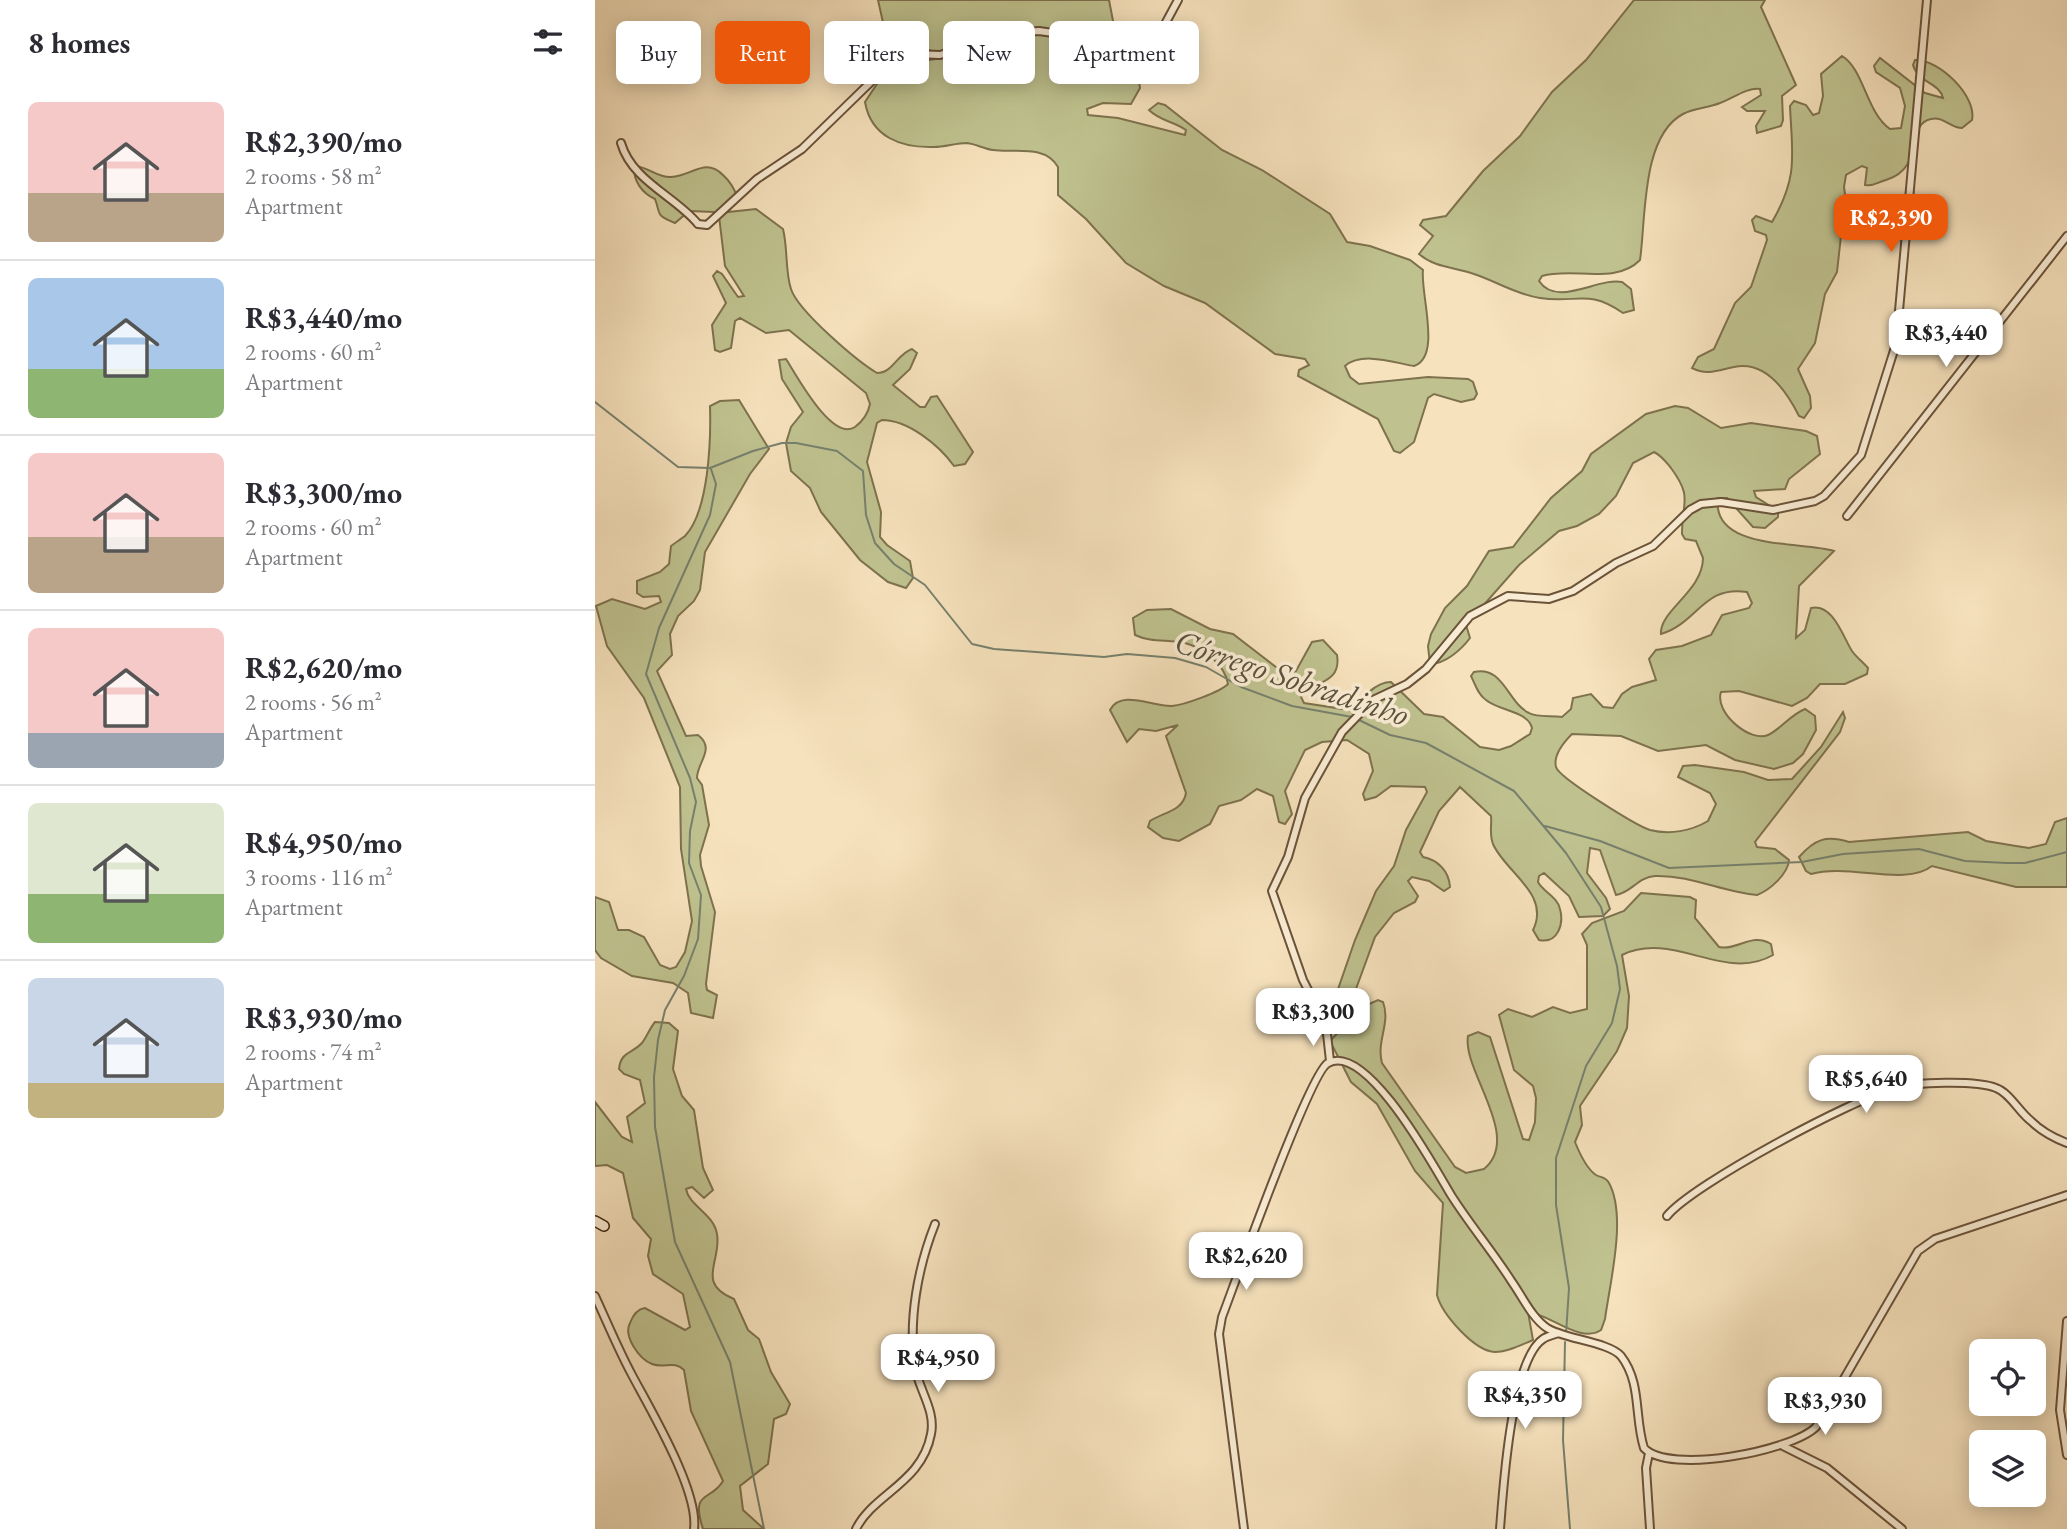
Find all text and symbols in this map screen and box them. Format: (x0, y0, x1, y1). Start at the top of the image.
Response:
chip: Buy (616, 21, 701, 84)
chip: Rent (715, 21, 810, 84)
chip: Filters (824, 21, 929, 84)
chip: New (943, 21, 1035, 84)
chip: Apartment (1049, 21, 1199, 84)
text: 8 homes (28, 23, 130, 62)
icon: filters (529, 23, 567, 61)
text: R$2,390/mo (245, 122, 402, 161)
icon: home (84, 130, 168, 214)
text: 2 rooms · 58 m² (245, 161, 382, 191)
text: Apartment (245, 191, 343, 221)
pin: R$2,390 (1826, 194, 1956, 254)
text: R$2,390 (1850, 202, 1932, 232)
text: R$3,440/mo (245, 298, 402, 337)
icon: home (84, 306, 168, 390)
pin: R$3,440 (1881, 310, 2011, 369)
text: R$3,440 (1905, 317, 1987, 347)
text: 2 rooms · 60 m² (245, 337, 382, 367)
text: Apartment (245, 367, 343, 397)
text: R$3,300/mo (245, 473, 402, 512)
icon: home (84, 481, 168, 565)
text: 2 rooms · 60 m² (245, 512, 382, 542)
text: Apartment (245, 542, 343, 572)
water label: Córrego Sobradinho (1169, 619, 1414, 736)
text: R$2,620/mo (245, 648, 402, 687)
icon: home (84, 656, 168, 740)
text: 2 rooms · 56 m² (245, 687, 382, 717)
text: Apartment (245, 717, 343, 747)
text: R$4,950/mo (245, 823, 402, 862)
icon: home (84, 831, 168, 915)
text: 3 rooms · 116 m² (245, 862, 393, 892)
text: Apartment (245, 892, 343, 922)
pin: R$3,300 (1248, 988, 1378, 1048)
text: R$3,300 (1272, 996, 1354, 1026)
text: R$3,930/mo (245, 998, 402, 1037)
icon: home (84, 1006, 168, 1090)
text: 2 rooms · 74 m² (245, 1037, 382, 1067)
pin: R$5,640 (1801, 1056, 1931, 1115)
text: R$5,640 (1825, 1063, 1907, 1093)
text: Apartment (245, 1067, 343, 1097)
pin: R$2,620 (1181, 1232, 1311, 1292)
text: R$2,620 (1205, 1240, 1287, 1270)
pin: R$4,950 (873, 1334, 1003, 1394)
map controls (1969, 1339, 2046, 1507)
button: locate (1969, 1339, 2046, 1416)
text: R$4,950 (897, 1342, 979, 1372)
pin: R$4,350 (1460, 1372, 1590, 1431)
pin: R$3,930 (1760, 1378, 1890, 1437)
text: R$4,350 (1484, 1379, 1566, 1409)
text: R$3,930 (1784, 1385, 1866, 1415)
button: layers (1969, 1430, 2046, 1507)

